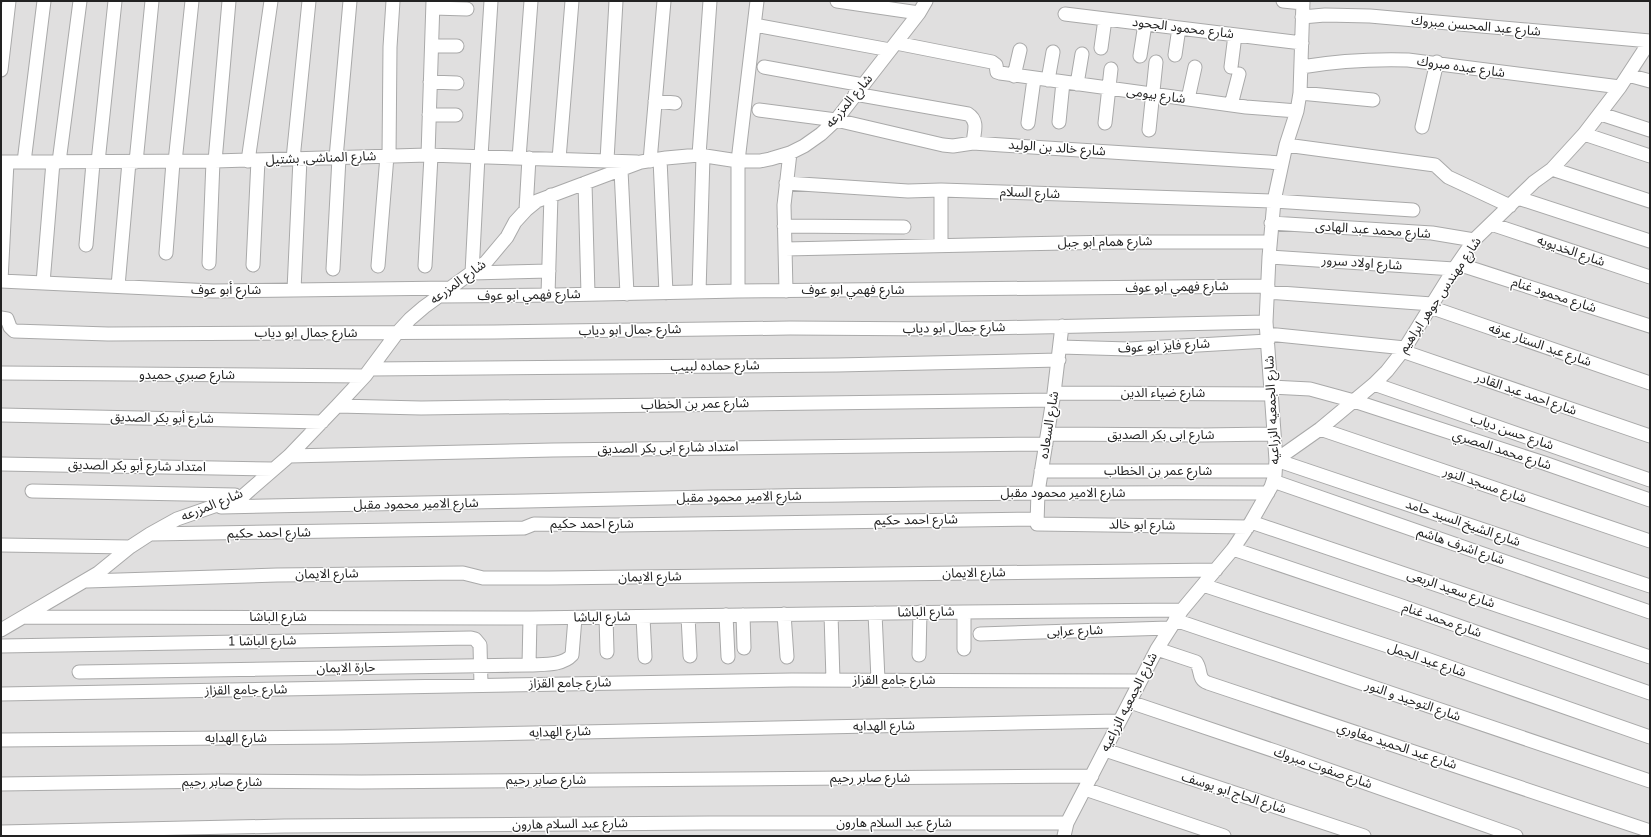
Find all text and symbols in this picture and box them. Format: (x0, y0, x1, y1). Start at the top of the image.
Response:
street label: شارع عبد المحسن مبروك (1410, 11, 1541, 42)
street label: شارع محمود الجحود (1131, 13, 1235, 44)
street label: شارع عبده مبروك (1416, 52, 1506, 83)
street label: شارع المزرعه (821, 70, 878, 132)
street label: شارع بيومى (1125, 82, 1187, 109)
street label: شارع خالد بن الوليد (1007, 136, 1106, 161)
street label: شارع المناشى, بشتيل (265, 147, 377, 170)
street label: شارع السلام (1000, 183, 1060, 204)
street label: شارع محمد عبد الهادى (1315, 217, 1431, 244)
street label: شارع الخديويه (1534, 231, 1607, 272)
street label: شارع همام ابو جبل (1057, 232, 1153, 253)
street label: شارع مهندس جوهر ابراهيم (1394, 233, 1486, 357)
street label: شارع اولاد سرور (1320, 251, 1403, 276)
street label: شارع المزرعه (426, 256, 490, 309)
street label: شارع محمود غنام (1509, 273, 1599, 318)
street label: شارع فهمي ابو عوف (1125, 277, 1229, 298)
street label: شارع أبو عوف (191, 281, 261, 300)
street label: شارع فهمي ابو عوف (801, 281, 905, 300)
street label: شارع فهمي ابو عوف (477, 285, 581, 306)
street label: شارع جمال ابو دياب (902, 318, 1006, 339)
street label: شارع عبد الستار عرفه (1486, 319, 1594, 372)
street label: شارع جمال ابو دياب (578, 320, 682, 341)
street label: شارع جمال ابو دياب (255, 324, 357, 343)
street label: شارع فايز ابو عوف (1118, 335, 1211, 358)
street label: شارع الجمعيه الزراعيه (1260, 355, 1285, 465)
street label: شارع حماده لبيب (670, 356, 760, 377)
street label: شارع صبري حميدو (139, 366, 235, 385)
street label: شارع احمد عبد القادر (1472, 368, 1579, 421)
street label: شارع ضياء الدين (1121, 384, 1205, 403)
street label: شارع السعاده (1035, 390, 1064, 460)
street label: شارع عمر بن الخطاب (641, 394, 749, 415)
street label: شارع أبو بكر الصديق (110, 408, 214, 429)
street label: شارع حسن دياب (1468, 409, 1556, 456)
street label: شارع ابى بكر الصديق (1108, 426, 1214, 445)
street label: شارع محمد المصري (1450, 426, 1554, 475)
street label: امتداد شارع ابى بكر الصديق (597, 438, 739, 459)
street label: امتداد شارع أبو بكر الصديق (68, 456, 206, 477)
street label: شارع عمر بن الخطاب (1104, 462, 1212, 481)
street label: شارع مسجد النور (1440, 462, 1529, 509)
street label: شارع المزرعه (178, 484, 246, 526)
street label: شارع الامير محمود مقبل (1000, 484, 1126, 503)
street label: شارع الامير محمود مقبل (676, 487, 802, 508)
street label: شارع الامير محمود مقبل (353, 494, 479, 515)
street label: شارع الشيخ السيد حامد (1403, 495, 1523, 552)
street label: شارع احمد حكيم (874, 510, 958, 531)
street label: شارع احمد حكيم (550, 515, 634, 534)
street label: شارع ابو خالد (1109, 515, 1175, 536)
street label: شارع احمد حكيم (227, 523, 311, 544)
street label: شارع اشرف هاشم (1414, 523, 1507, 570)
street label: شارع الايمان (942, 563, 1006, 584)
street label: شارع الايمان (295, 564, 359, 585)
street label: شارع سعيد الربعى (1404, 566, 1497, 613)
street label: شارع الايمان (618, 567, 682, 588)
street label: شارع محمد غنام (1400, 598, 1484, 643)
street label: شارع الباشا (897, 603, 955, 622)
street label: شارع الباشا (249, 608, 307, 627)
street label: شارع الباشا (573, 608, 631, 627)
street label: شارع عرابى (1047, 621, 1103, 642)
street label: شارع الباشا 1 (228, 631, 296, 652)
street label: شارع عيد الجمل (1385, 638, 1469, 683)
street label: شارع الجمعيه الزراعيه (1096, 649, 1163, 755)
street label: حارة الايمان (316, 658, 376, 678)
street label: شارع جامع القزاز (852, 671, 935, 690)
street label: شارع جامع القزاز (527, 673, 612, 694)
street label: شارع التوحيد و النور (1362, 676, 1463, 727)
street label: شارع جامع القزاز (203, 680, 288, 701)
street label: شارع الهدايه (853, 716, 915, 737)
street label: شارع عبد الحميد مغاوري (1334, 718, 1459, 775)
street label: شارع الهدايه (529, 722, 591, 743)
street label: شارع الهدايه (205, 729, 267, 748)
street label: شارع صفوت مبروك (1271, 743, 1375, 794)
street label: شارع الحاج ابو يوسف (1179, 768, 1289, 819)
street label: شارع صابر رحيم (830, 769, 910, 788)
street label: شارع صابر رحيم (506, 771, 586, 790)
street label: شارع صابر رحيم (182, 773, 262, 792)
street label: شارع عبد السلام هارون (512, 814, 628, 835)
street label: شارع عبد السلام هارون (836, 814, 952, 833)

